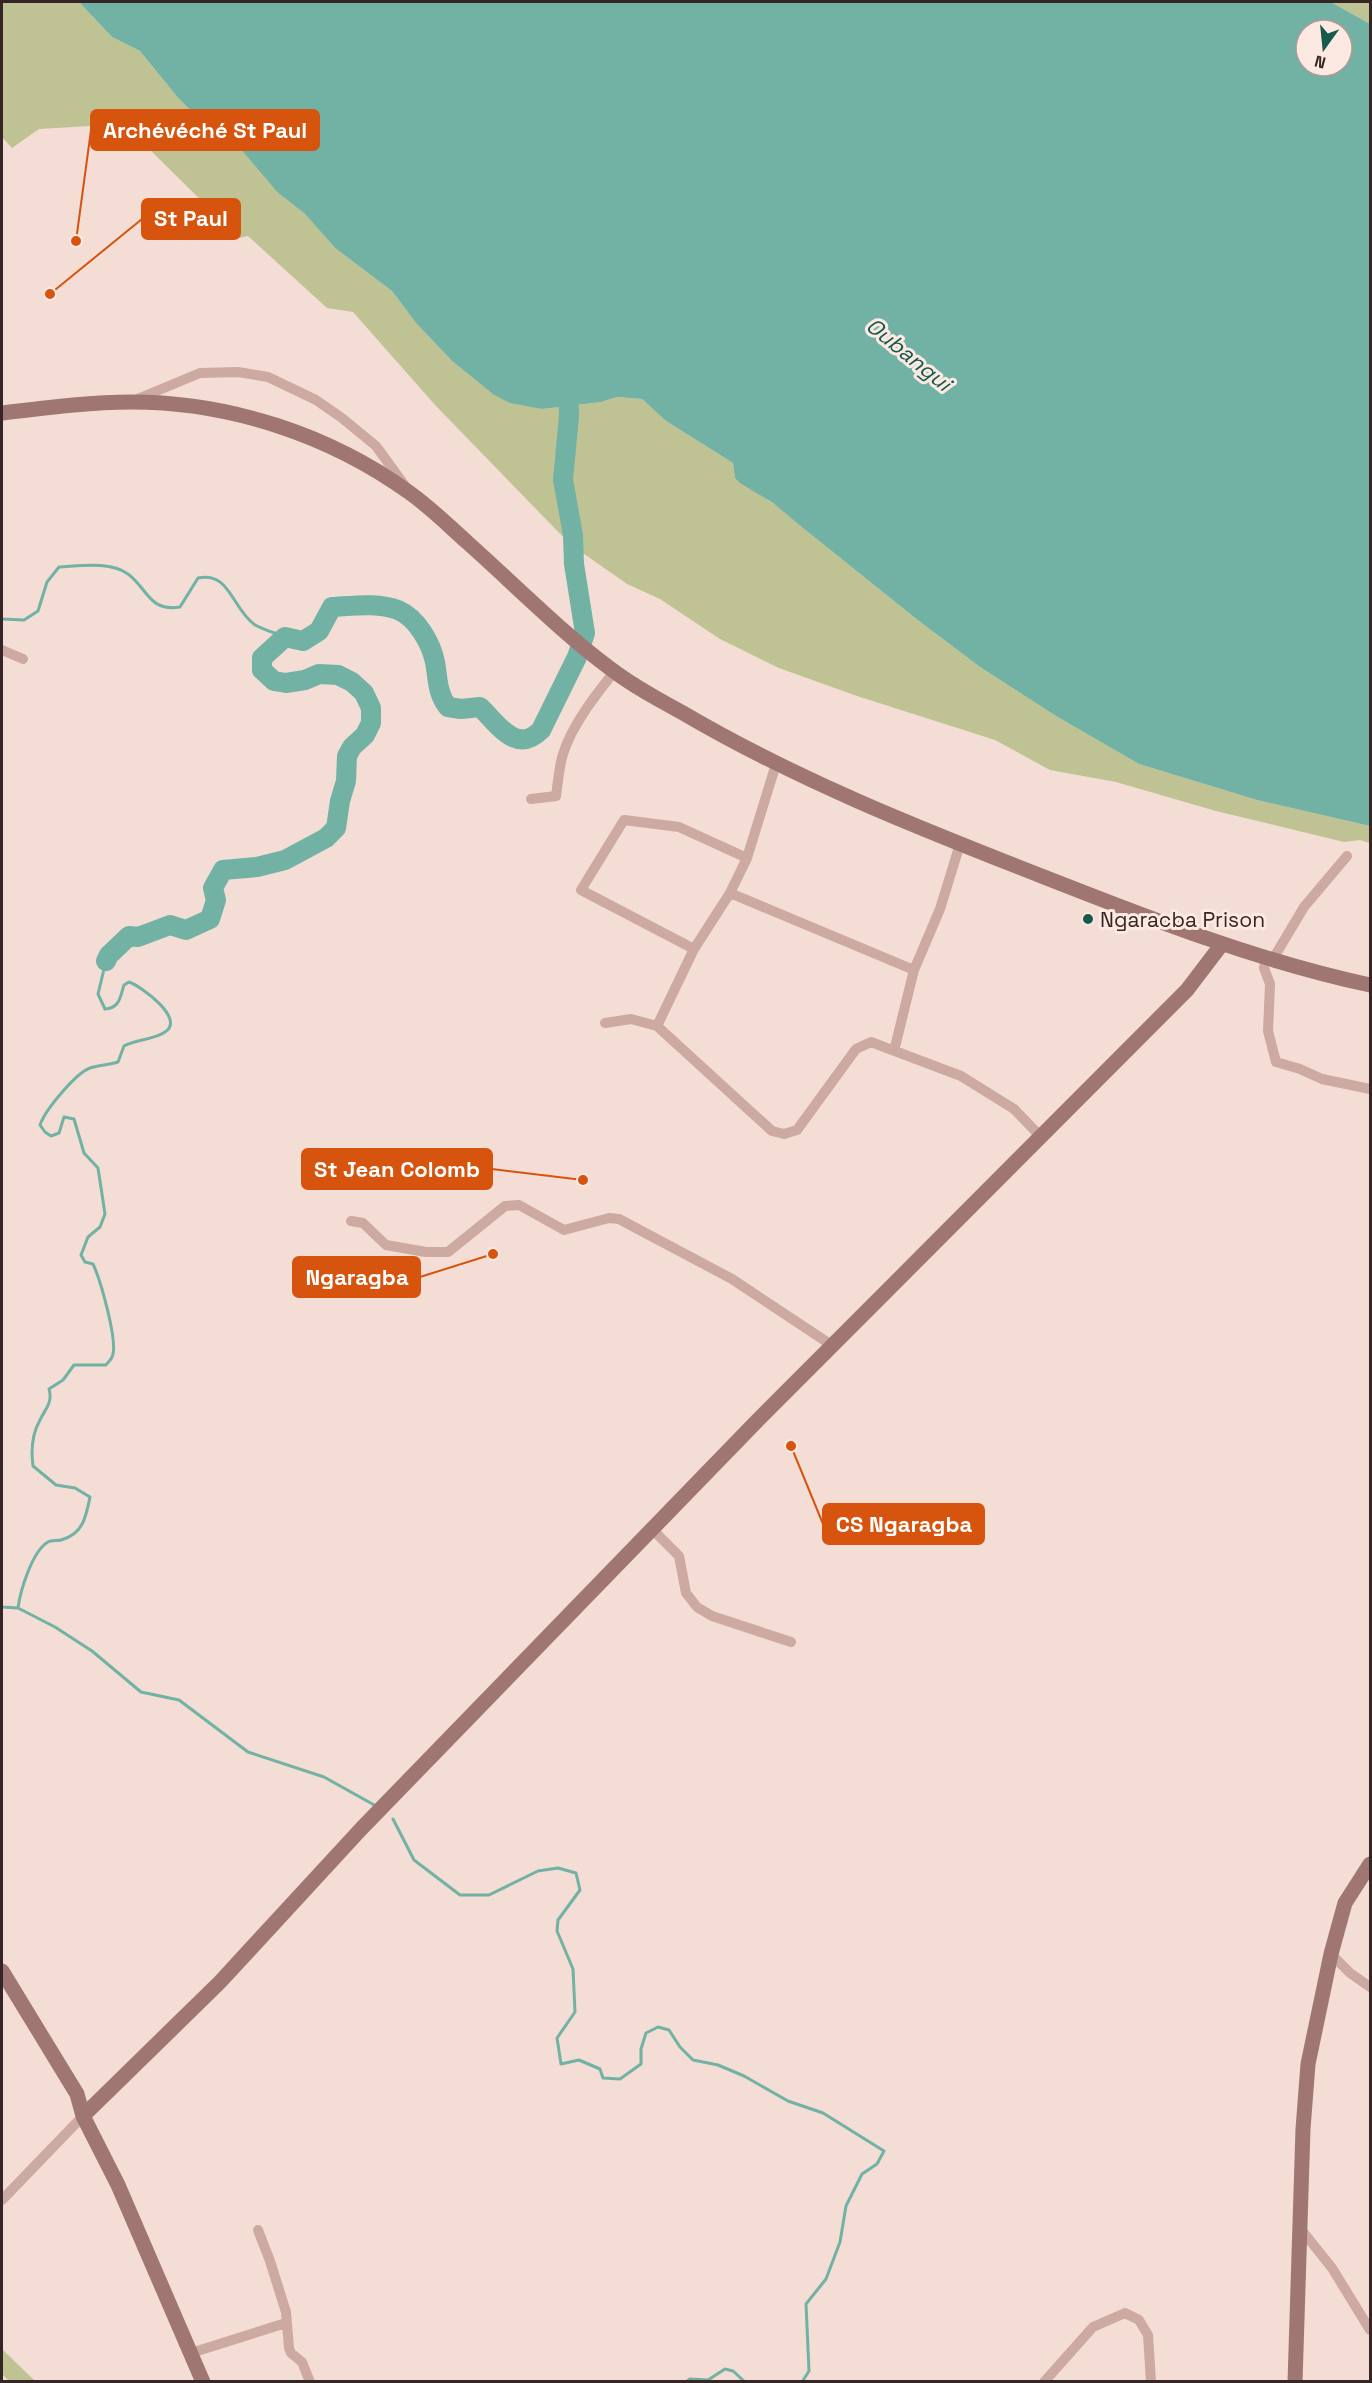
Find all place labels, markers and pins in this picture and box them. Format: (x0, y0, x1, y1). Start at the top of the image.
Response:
callout: Archévéché St Paul (91, 110, 319, 150)
callout: St Paul (142, 199, 240, 239)
place label: Ngaracba Prison (1100, 906, 1265, 933)
marker: Ngaracba Prison (1081, 912, 1095, 926)
callout: St Jean Colomb (302, 1149, 492, 1189)
callout: Ngaragba (293, 1257, 420, 1297)
callout: CS Ngaragba (823, 1504, 984, 1544)

